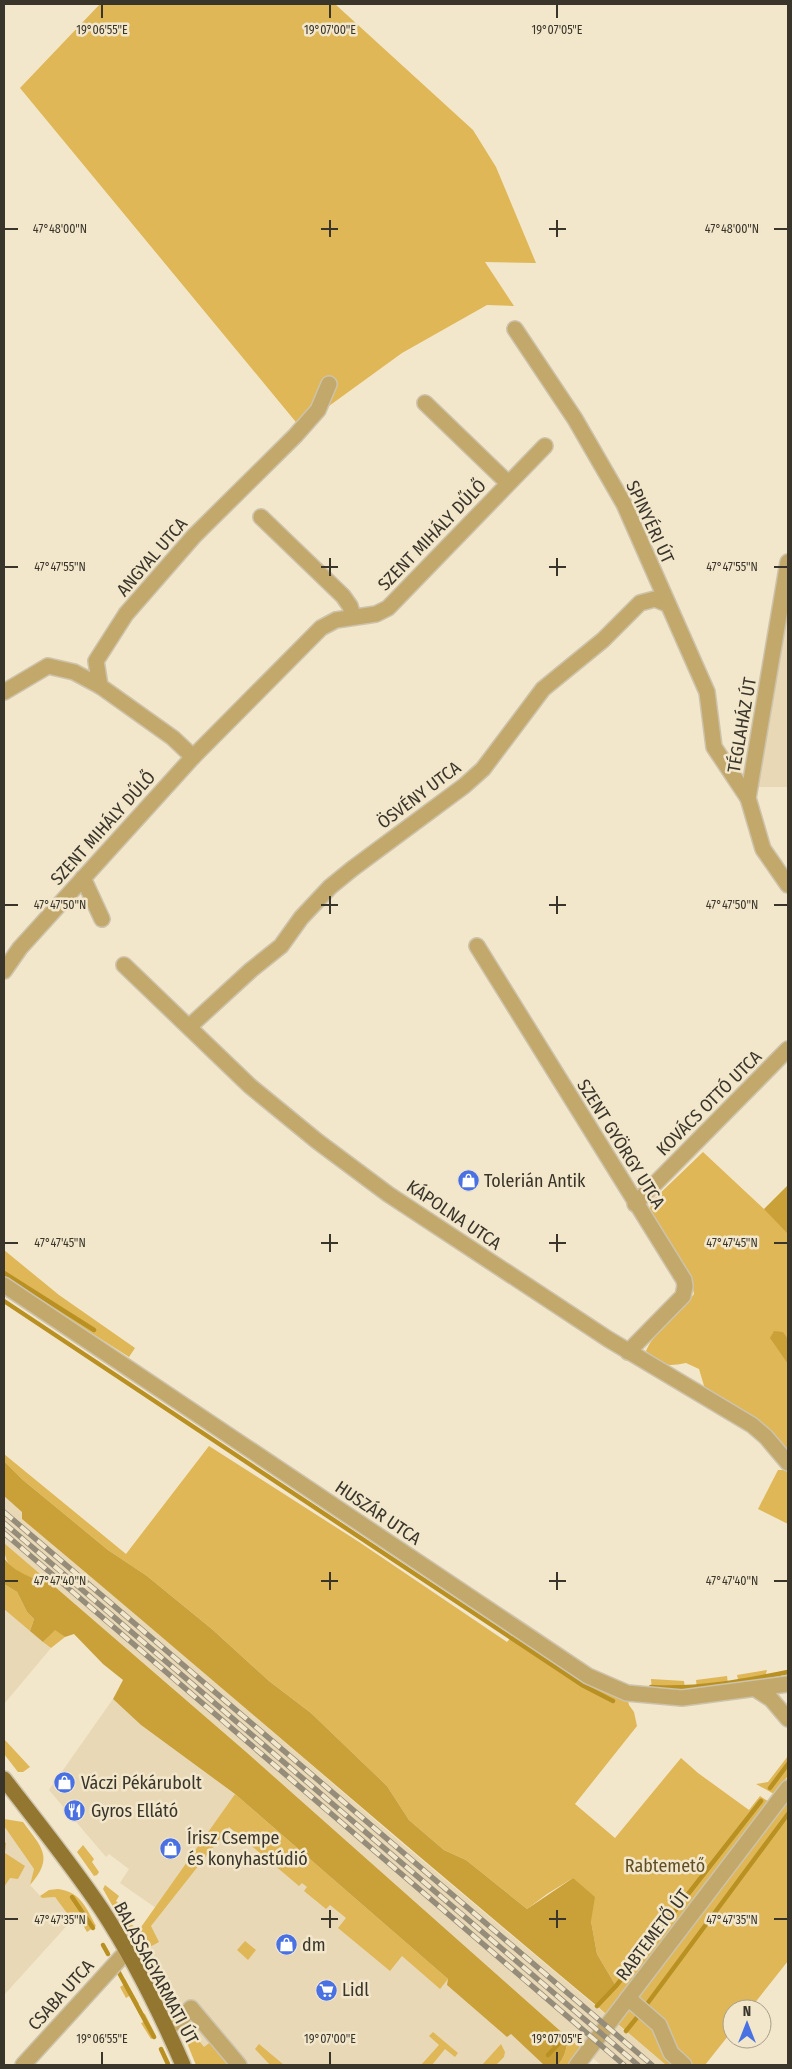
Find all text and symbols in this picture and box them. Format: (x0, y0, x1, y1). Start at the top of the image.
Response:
text: 19°06'55"E (76, 23, 128, 37)
text: 19°07'00"E (304, 23, 356, 37)
text: 19°07'05"E (531, 23, 583, 37)
text: 47°48'00"N (33, 222, 87, 236)
text: 47°48'00"N (705, 222, 759, 236)
street label: SZENT MIHÁLY DŰLŐ (373, 474, 491, 595)
street label: SPINYÉRI ÚT (621, 477, 680, 568)
street label: ANGYAL UTCA (112, 513, 192, 601)
text: 47°47'55"N (34, 560, 86, 574)
text: 47°47'55"N (706, 560, 758, 574)
street label: TÉGLAHÁZ ÚT (722, 675, 761, 774)
street label: ÖSVÉNY UTCA (372, 755, 465, 833)
street label: SZENT MIHÁLY DŰLŐ (45, 766, 160, 890)
text: 47°47'50"N (34, 898, 86, 912)
text: 47°47'50"N (706, 898, 758, 912)
street label: KOVÁCS OTTÓ UTCA (651, 1045, 767, 1160)
street label: SZENT GYÖRGY UTCA (572, 1075, 670, 1213)
shop icon: Tolerián Antik (456, 1169, 480, 1193)
place label: Tolerián Antik (484, 1170, 586, 1192)
street label: KÁPOLNA UTCA (403, 1175, 506, 1255)
text: 47°47'45"N (34, 1236, 86, 1250)
text: 47°47'45"N (706, 1236, 758, 1250)
street label: HUSZÁR UTCA (331, 1475, 426, 1550)
text: 47°47'40"N (34, 1574, 86, 1588)
text: 47°47'40"N (706, 1574, 758, 1588)
shop icon: Váczi Pékárubolt (53, 1771, 77, 1795)
place label: Váczi Pékárubolt (81, 1772, 202, 1794)
restaurant icon: Gyros Ellátó (63, 1799, 87, 1823)
place label: Gyros Ellátó (91, 1800, 178, 1822)
place label: Írisz Csempe és konyhastúdió (187, 1826, 308, 1870)
shop icon: Írisz Csempe és konyhastúdió (159, 1836, 183, 1860)
park label: Rabtemető (625, 1855, 705, 1877)
street label: RABTEMETŐ ÚT (611, 1884, 695, 1985)
street label: BALASSAGYARMATI ÚT (109, 1897, 204, 2049)
text: 47°47'35"N (34, 1913, 86, 1927)
text: 47°47'35"N (706, 1913, 758, 1927)
shop icon: dm (274, 1933, 298, 1957)
place label: dm (302, 1934, 326, 1956)
street label: CSABA UTCA (23, 1955, 99, 2035)
supermarket icon: Lidl (314, 1978, 338, 2002)
place label: Lidl (342, 1979, 369, 2001)
north arrow (722, 1999, 772, 2049)
text: N (743, 2003, 751, 2020)
text: 19°06'55"E (76, 2032, 128, 2046)
text: 19°07'00"E (304, 2032, 356, 2046)
text: 19°07'05"E (531, 2032, 583, 2046)

